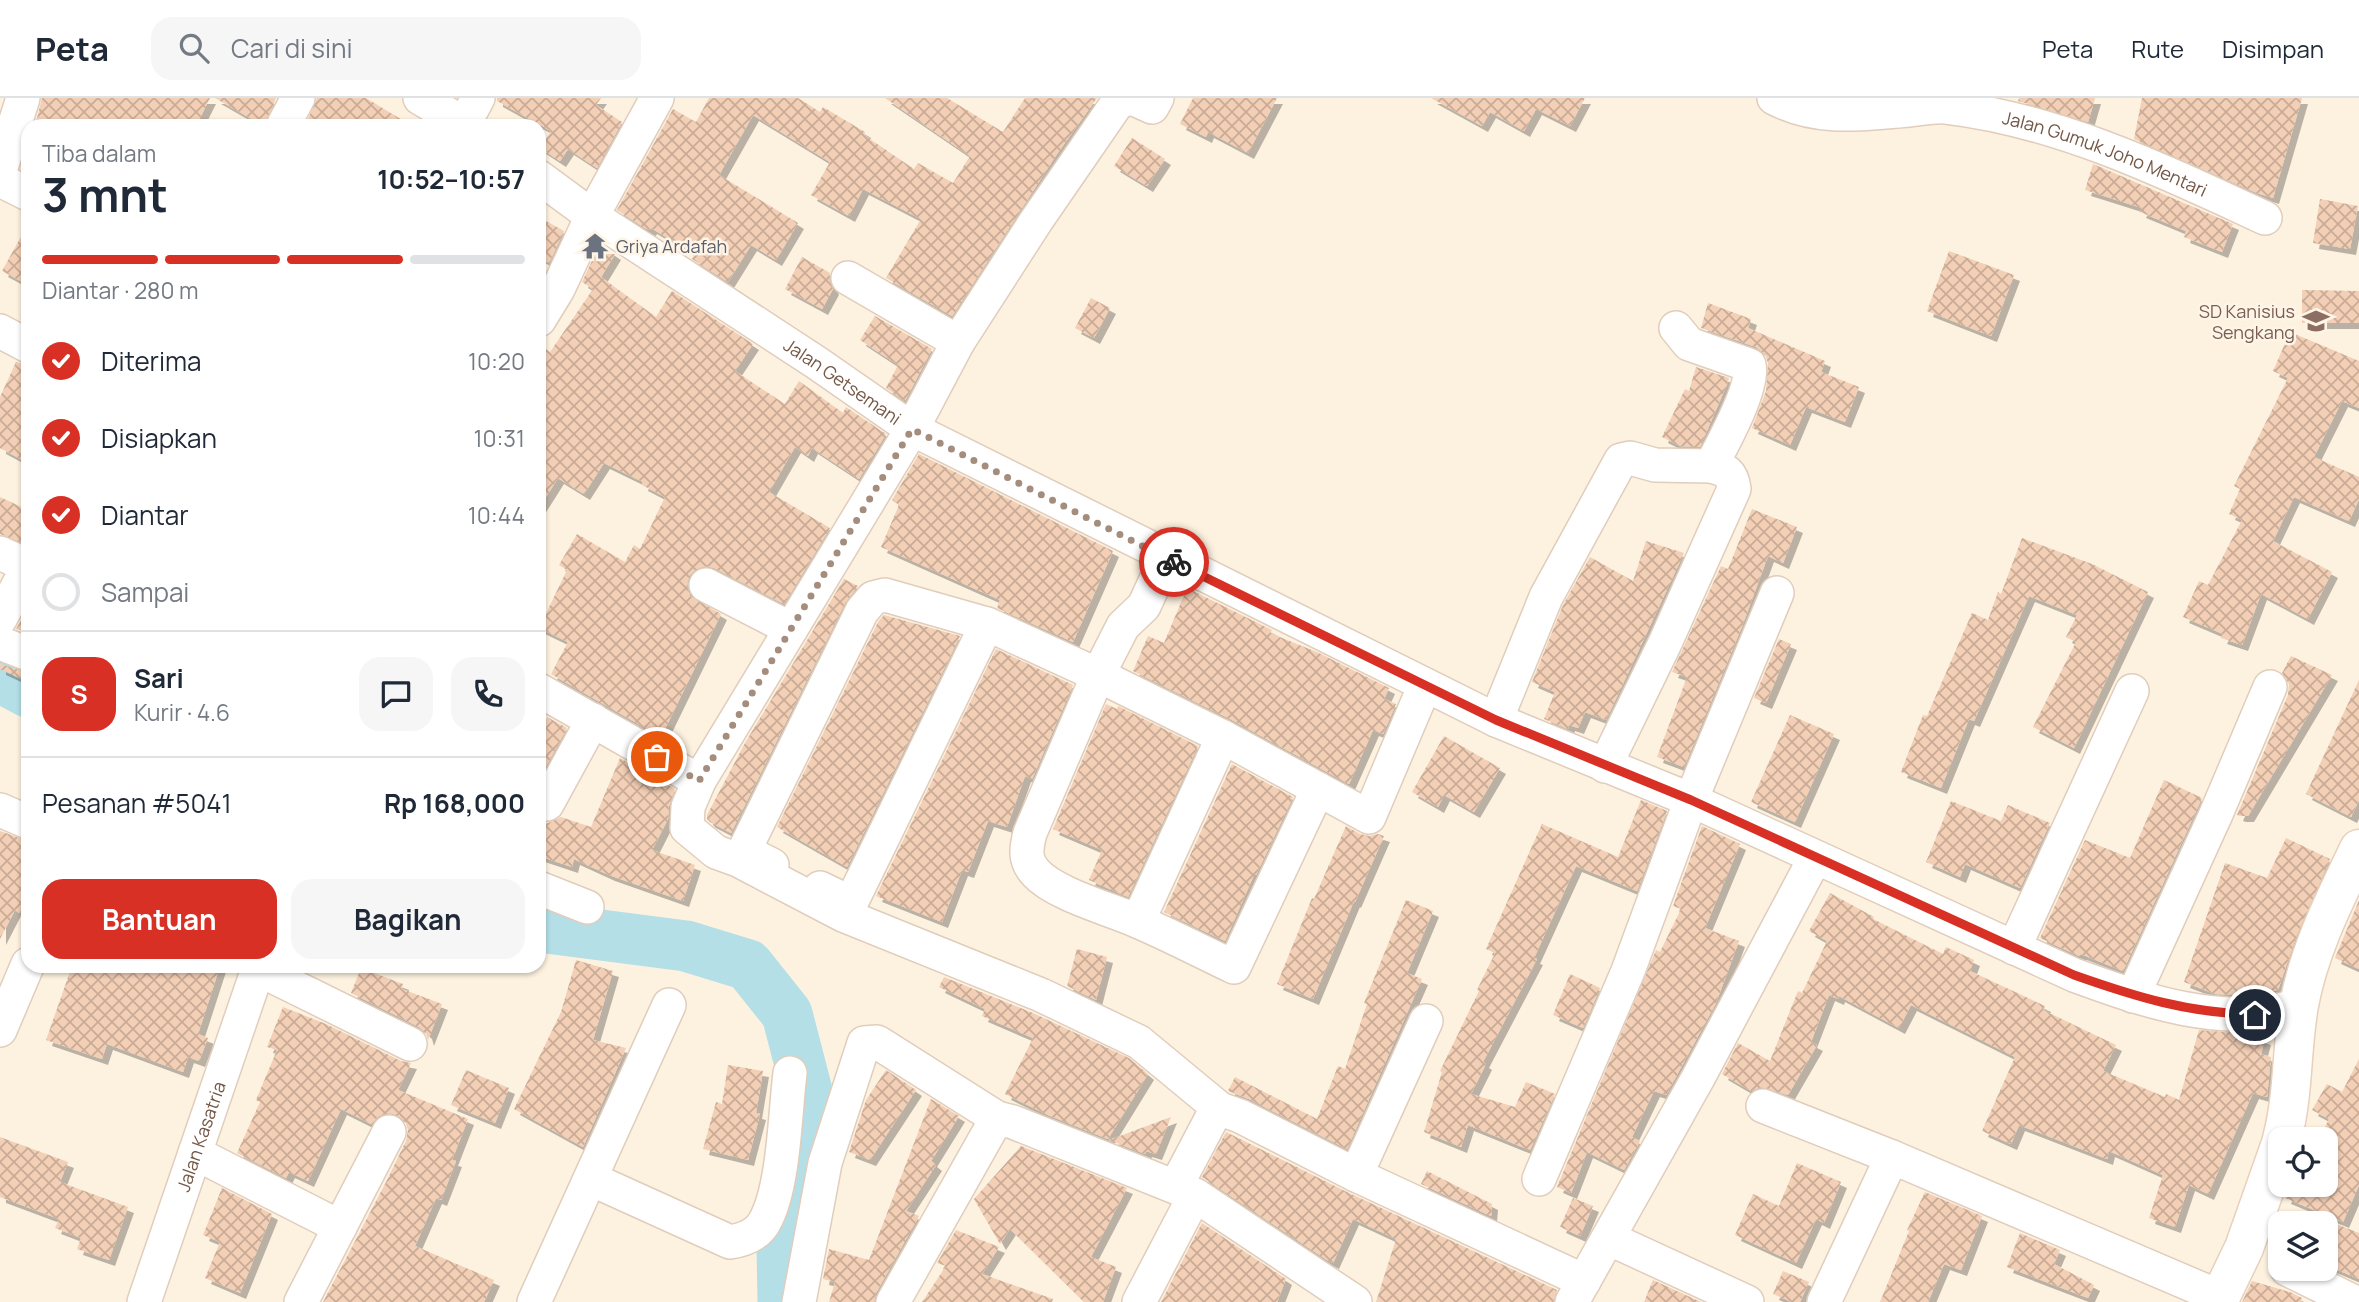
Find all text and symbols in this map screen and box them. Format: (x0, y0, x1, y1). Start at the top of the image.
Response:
search box (151, 17, 641, 80)
text: Peta (35, 26, 109, 71)
icon: search (175, 29, 213, 67)
text: Cari di sini (231, 30, 353, 66)
text: Peta (2042, 32, 2093, 65)
text: Rute (2131, 32, 2184, 65)
text: Disimpan (2222, 32, 2324, 65)
street label: Jalan Gumuk Joho Mentari (2000, 105, 2211, 202)
text: Tiba dalam (42, 137, 156, 169)
text: 10:52–10:57 (377, 161, 525, 197)
text: 3 mnt (42, 163, 168, 226)
temple icon: Griya Ardafah (580, 231, 610, 261)
place label: Griya Ardafah (616, 234, 727, 258)
text: Diantar · 280 m (42, 274, 199, 306)
place label: SD Kanisius Sengkang (2199, 299, 2295, 344)
school or university icon: SD Kanisius Sengkang (2301, 306, 2331, 336)
street label: Jalan Getsemani (779, 333, 906, 430)
icon: check (42, 342, 80, 380)
text: Diterima (101, 343, 202, 379)
text: 10:20 (468, 345, 525, 377)
icon: check (42, 419, 80, 457)
text: Disiapkan (101, 420, 217, 456)
text: 10:31 (473, 422, 525, 454)
icon: check (42, 496, 80, 534)
text: Diantar (101, 497, 189, 533)
text: 10:44 (468, 499, 525, 531)
courier (1139, 527, 1209, 597)
icon: bike (1155, 543, 1193, 581)
text: Sampai (101, 574, 189, 610)
button: chat (359, 657, 433, 731)
button: phone (451, 657, 525, 731)
text: Sari (134, 660, 184, 696)
text: S (70, 676, 88, 712)
text: Kurir · 4.6 (134, 696, 230, 728)
pin (627, 727, 687, 787)
icon: bag (638, 738, 676, 776)
text: Pesanan #5041 (42, 785, 232, 821)
text: Rp 168,000 (384, 785, 525, 821)
button: Bantuan (42, 879, 277, 959)
button: Bagikan (291, 879, 525, 959)
pin (2225, 985, 2285, 1045)
icon: home (2236, 996, 2274, 1034)
street label: Jalan Kasatria (171, 1078, 231, 1195)
map controls (2268, 1127, 2338, 1281)
button: locate (2268, 1127, 2338, 1197)
button: layers (2268, 1211, 2338, 1281)

